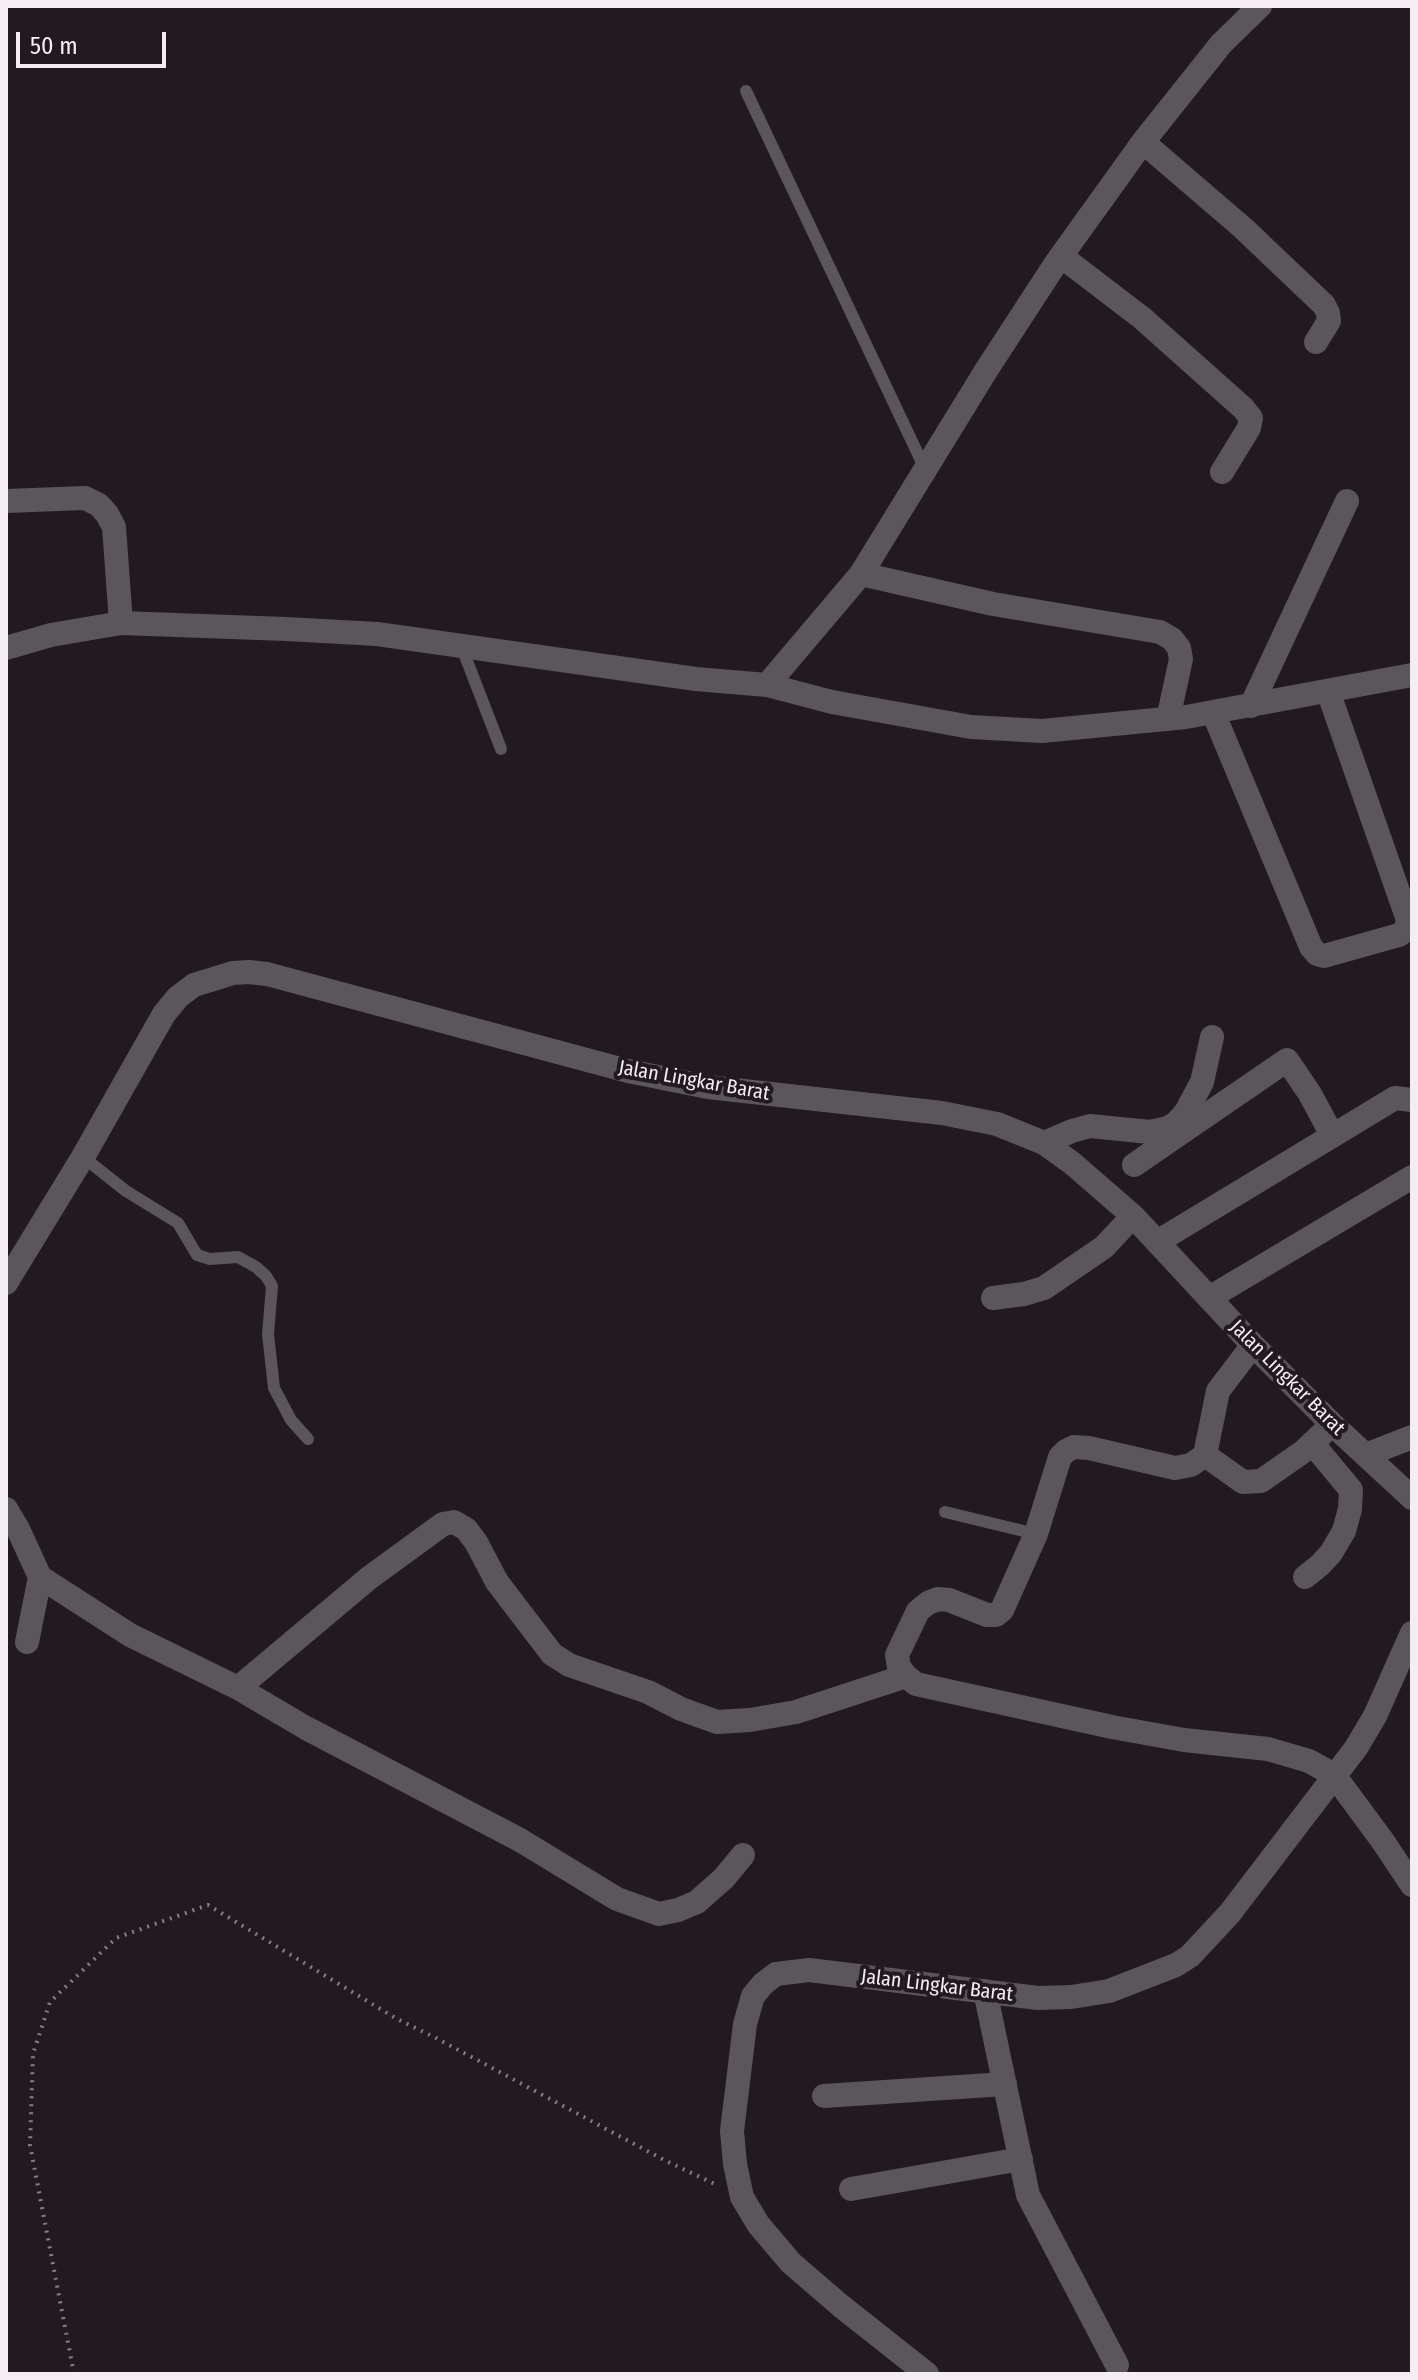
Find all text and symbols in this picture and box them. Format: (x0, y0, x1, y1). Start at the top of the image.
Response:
scale bar (20, 16, 170, 66)
text: 50 m (30, 32, 78, 60)
street label: Jalan Lingkar Barat (617, 1056, 771, 1106)
street label: Jalan Lingkar Barat (1224, 1315, 1350, 1441)
street label: Jalan Lingkar Barat (860, 1965, 1014, 2007)

